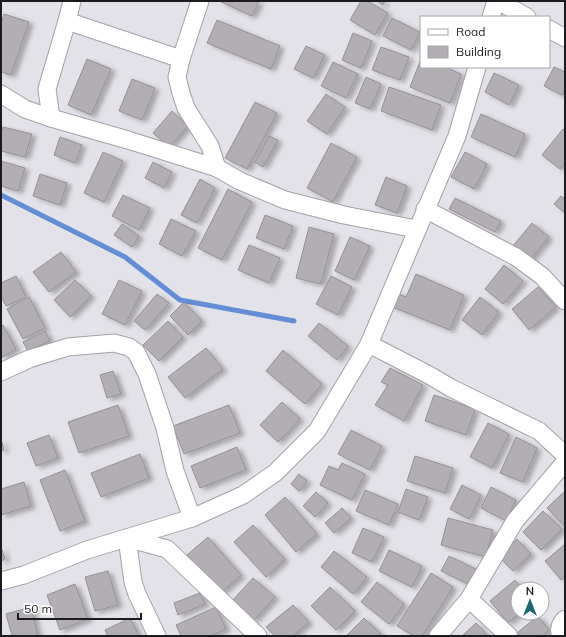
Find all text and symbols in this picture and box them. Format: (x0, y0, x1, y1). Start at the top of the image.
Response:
legend (420, 16, 550, 68)
text: Road (456, 24, 485, 39)
text: Building (456, 44, 501, 59)
north arrow (510, 581, 550, 621)
text: N (526, 584, 534, 598)
scale bar (18, 595, 141, 621)
text: 50 m (24, 601, 52, 616)

